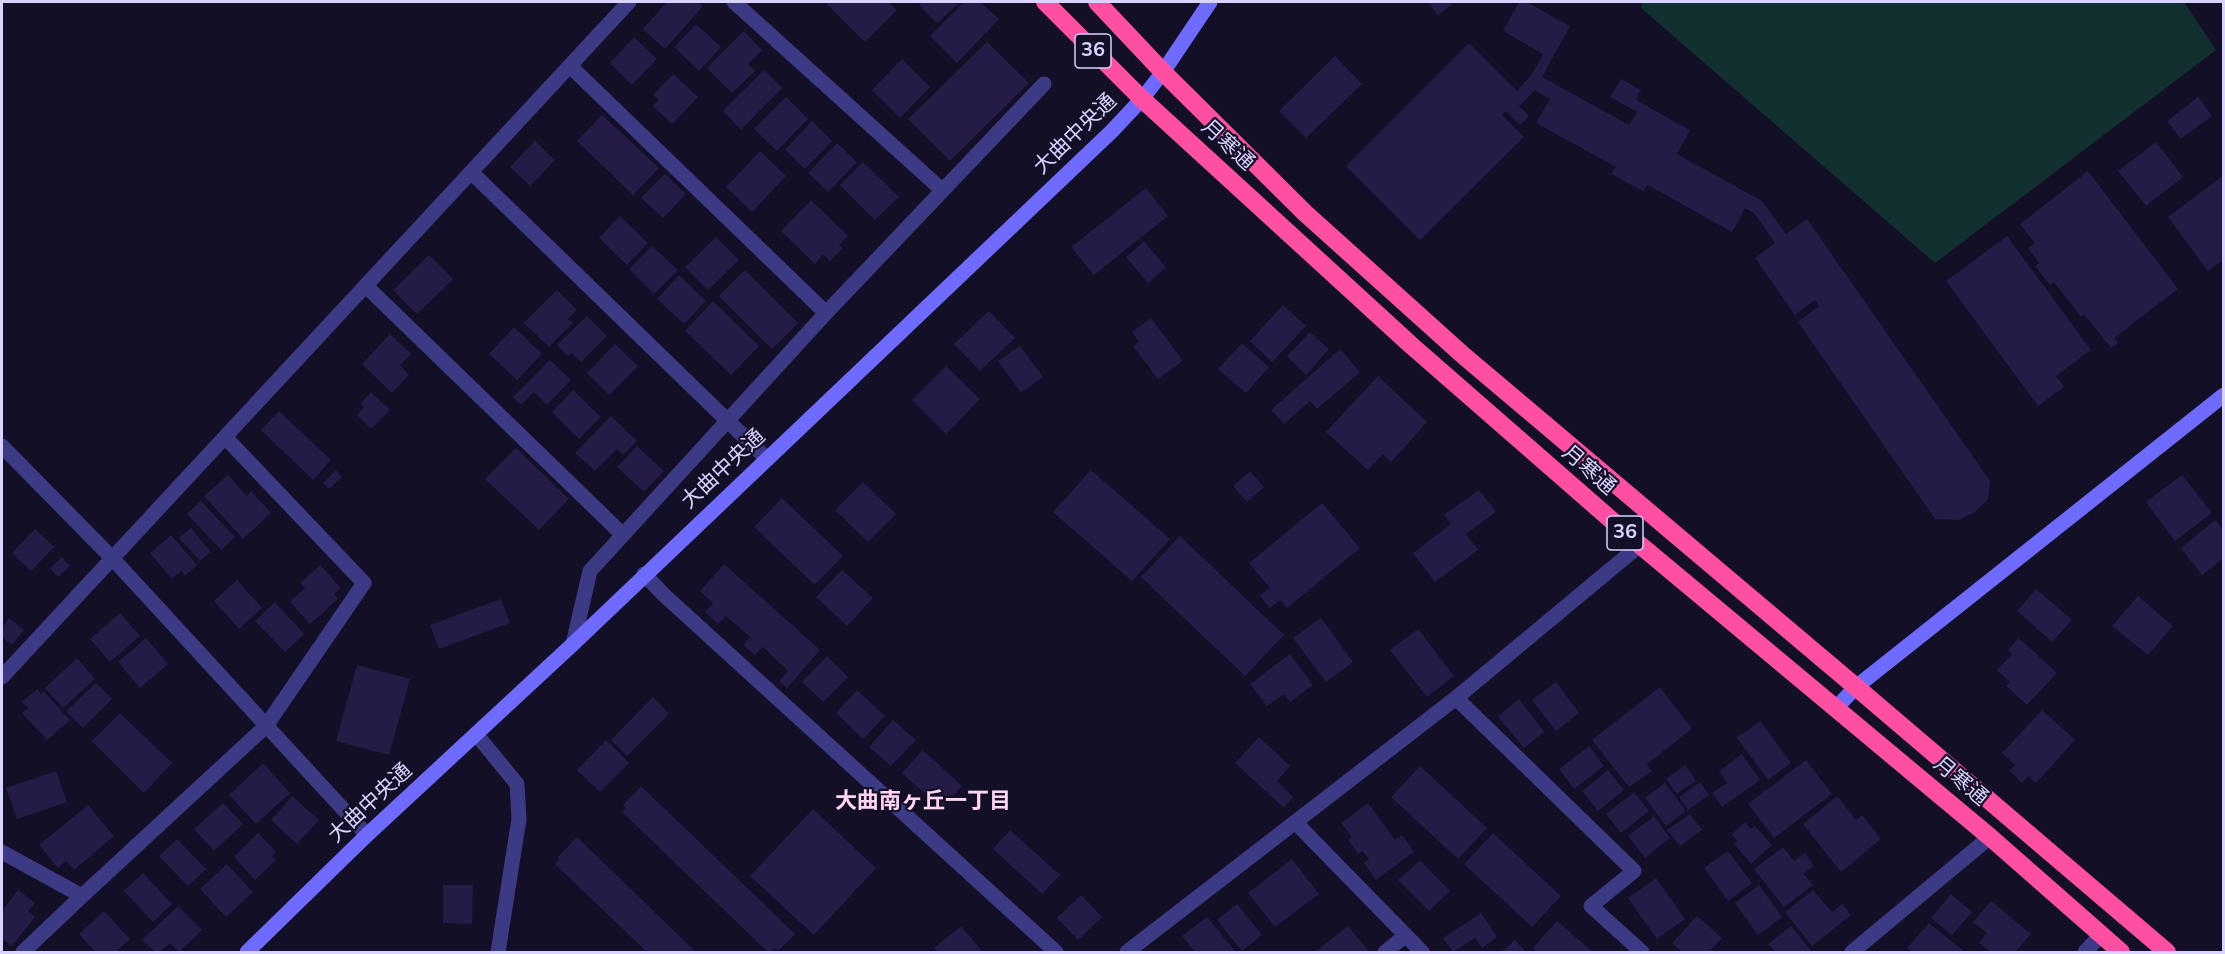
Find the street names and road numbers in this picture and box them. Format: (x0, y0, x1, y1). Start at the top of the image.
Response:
road number: 36 (1075, 34, 1111, 68)
street label: 大曲中央通 (1029, 89, 1123, 181)
street label: 月寒通 (1195, 115, 1259, 177)
street label: 大曲中央通 (677, 425, 771, 515)
street label: 月寒通 (1556, 441, 1620, 501)
road number: 36 (1607, 516, 1643, 550)
street label: 月寒通 (1928, 752, 1992, 812)
street label: 大曲中央通 (324, 759, 418, 849)

